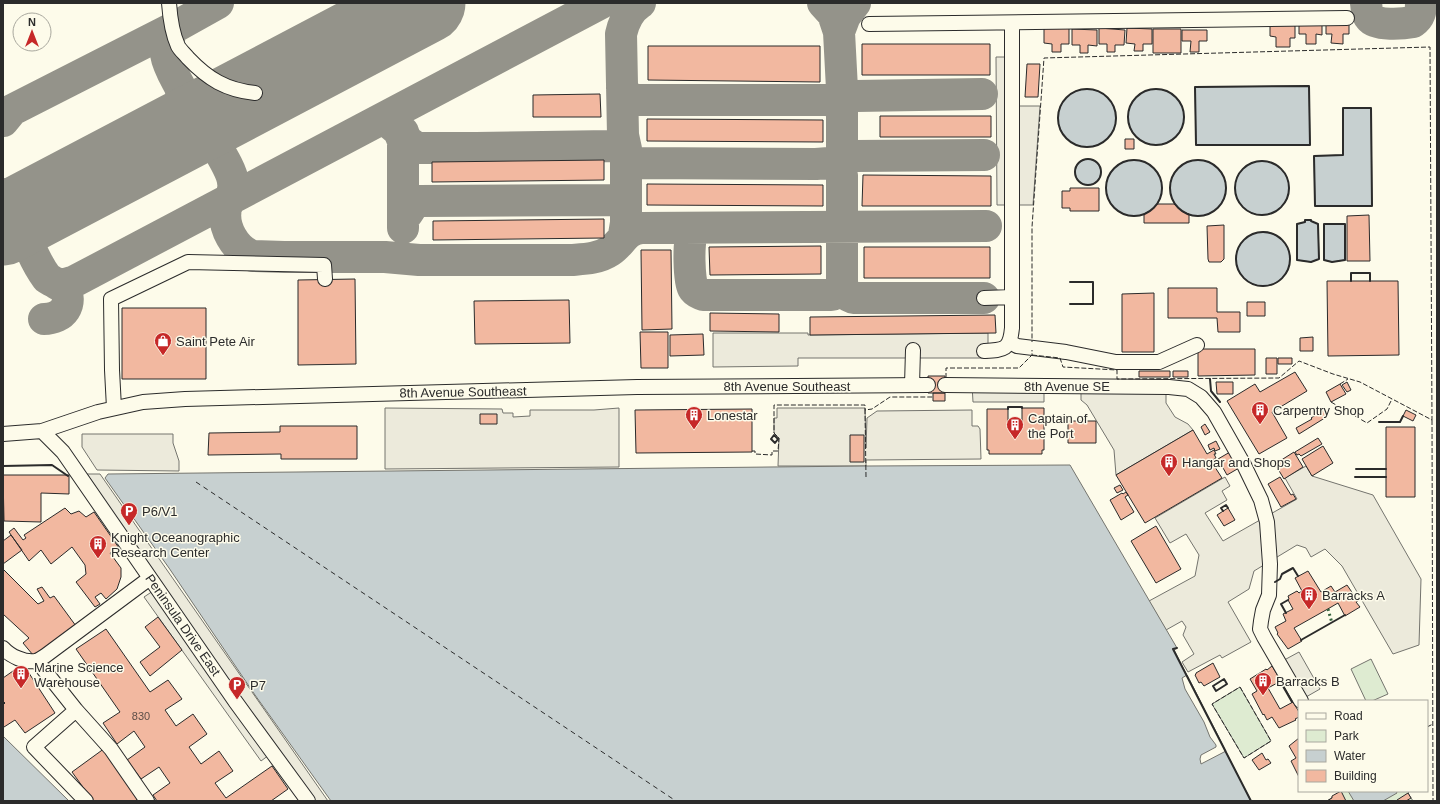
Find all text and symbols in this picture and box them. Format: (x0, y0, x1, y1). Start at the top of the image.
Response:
north arrow (12, 12, 52, 52)
text: N (28, 16, 36, 28)
shop icon: Saint Pete Air (153, 331, 173, 356)
place label: Saint Pete Air (176, 334, 255, 349)
street label: 8th Avenue Southeast (724, 379, 851, 394)
street label: 8th Avenue SE (1024, 379, 1110, 394)
street label: 8th Avenue Southeast (399, 383, 527, 401)
building icon: Carpentry Shop (1250, 400, 1270, 425)
place label: Carpentry Shop (1273, 403, 1364, 418)
building icon: Lonestar (684, 405, 704, 430)
place label: Lonestar (707, 408, 758, 423)
place label: Captain of the Port (1028, 411, 1088, 441)
building icon: Captain of the Port (1005, 415, 1025, 440)
building icon: Hangar and Shops (1159, 452, 1179, 477)
place label: Hangar and Shops (1182, 455, 1291, 470)
parking icon: P6/V1 (119, 501, 139, 526)
place label: P6/V1 (142, 504, 177, 519)
place label: Knight Oceanographic Research Center (111, 530, 240, 560)
building icon: Knight Oceanographic Research Center (88, 534, 108, 559)
street label: Peninsula Drive East (142, 571, 224, 679)
building icon: Barracks A (1299, 585, 1319, 610)
place label: Barracks A (1322, 588, 1385, 603)
place label: Marine Science Warehouse (34, 660, 124, 690)
building icon: Marine Science Warehouse (11, 664, 31, 689)
building icon: Barracks B (1253, 671, 1273, 696)
place label: Barracks B (1276, 674, 1340, 689)
parking icon: P7 (227, 675, 247, 700)
place label: P7 (250, 678, 266, 693)
legend (1298, 700, 1428, 792)
text: Road (1334, 709, 1363, 723)
house number: 830 (132, 710, 150, 722)
text: Park (1334, 729, 1360, 743)
text: Water (1334, 749, 1366, 763)
text: Building (1334, 769, 1377, 783)

